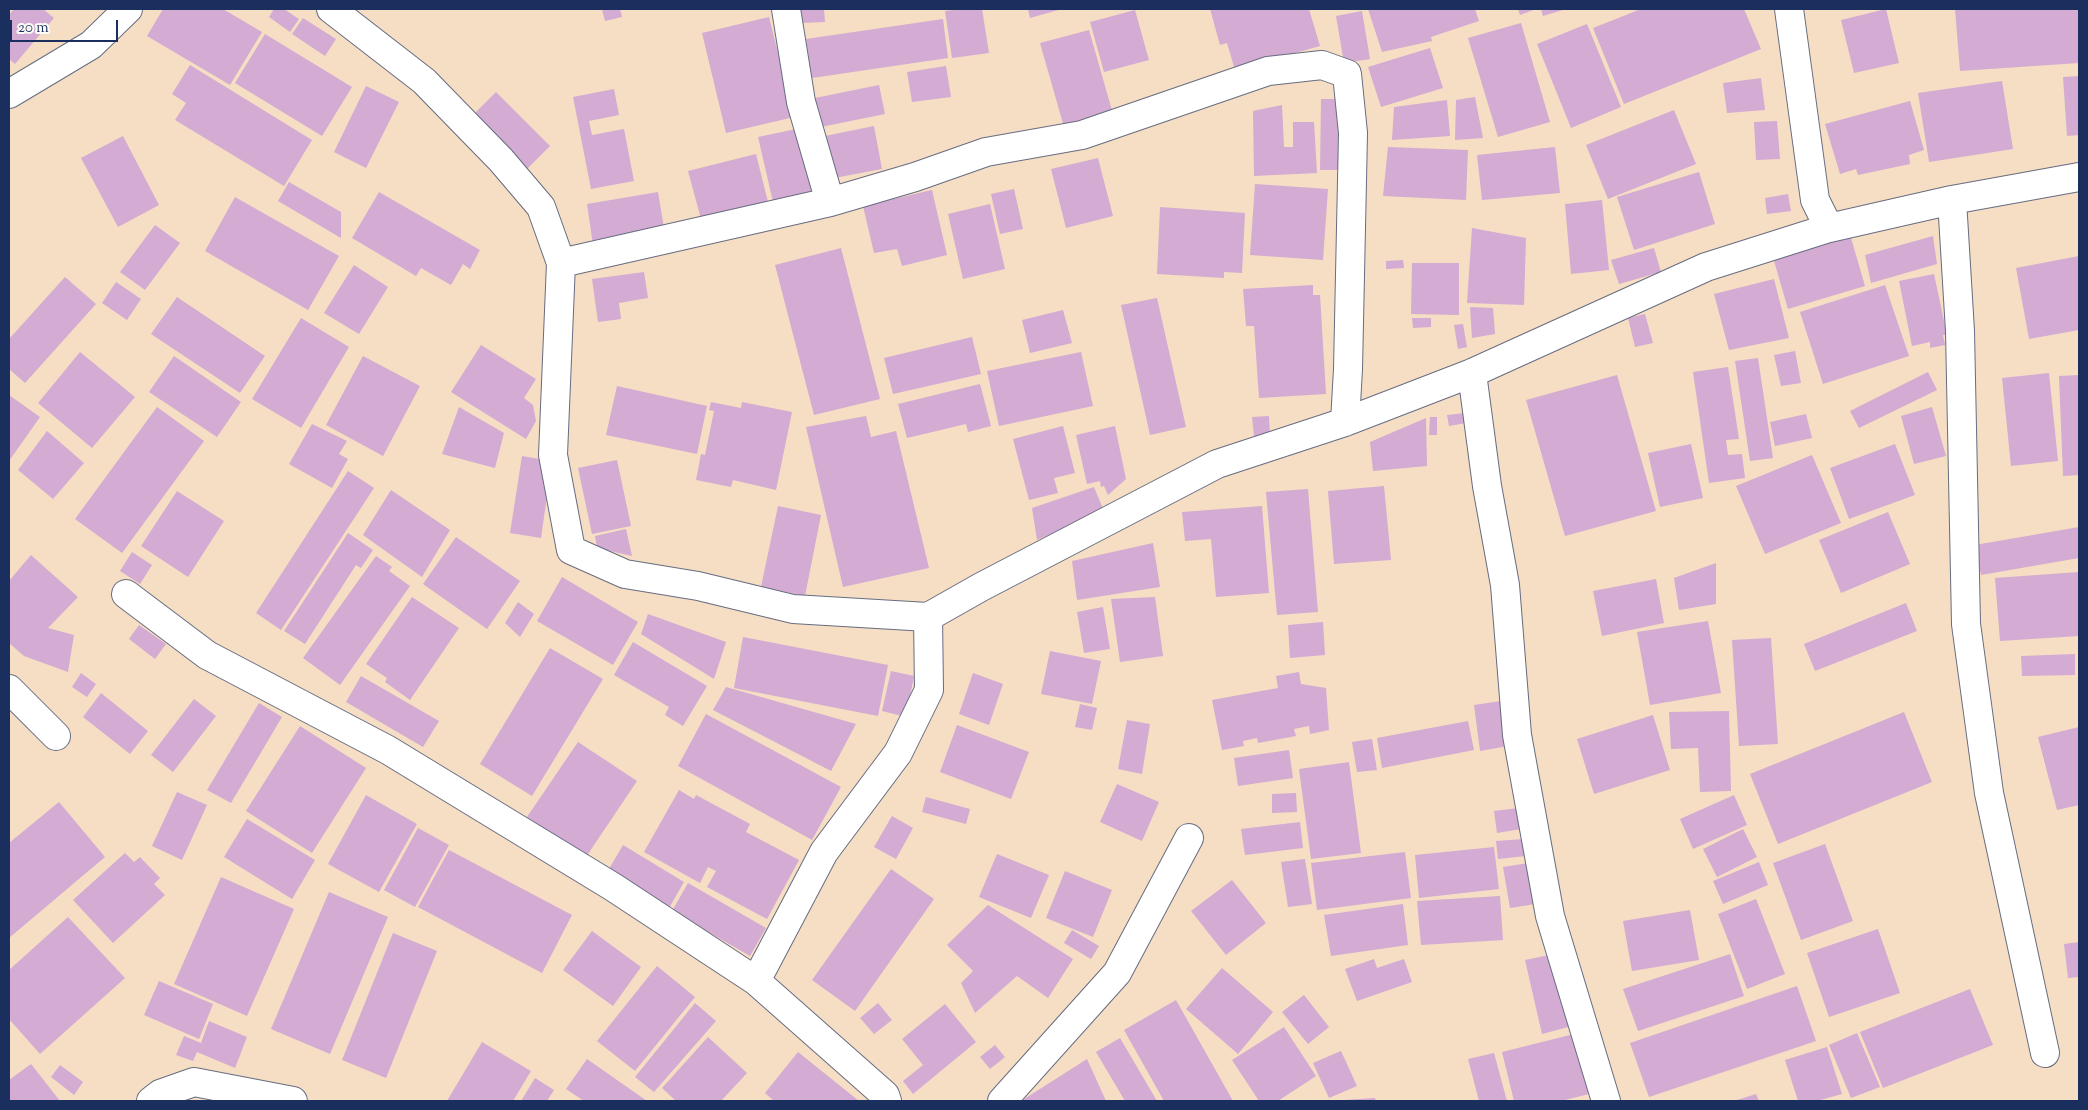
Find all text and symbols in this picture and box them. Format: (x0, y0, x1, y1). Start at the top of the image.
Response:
scale bar (12, 10, 120, 42)
text: 20 m (18, 18, 49, 39)

